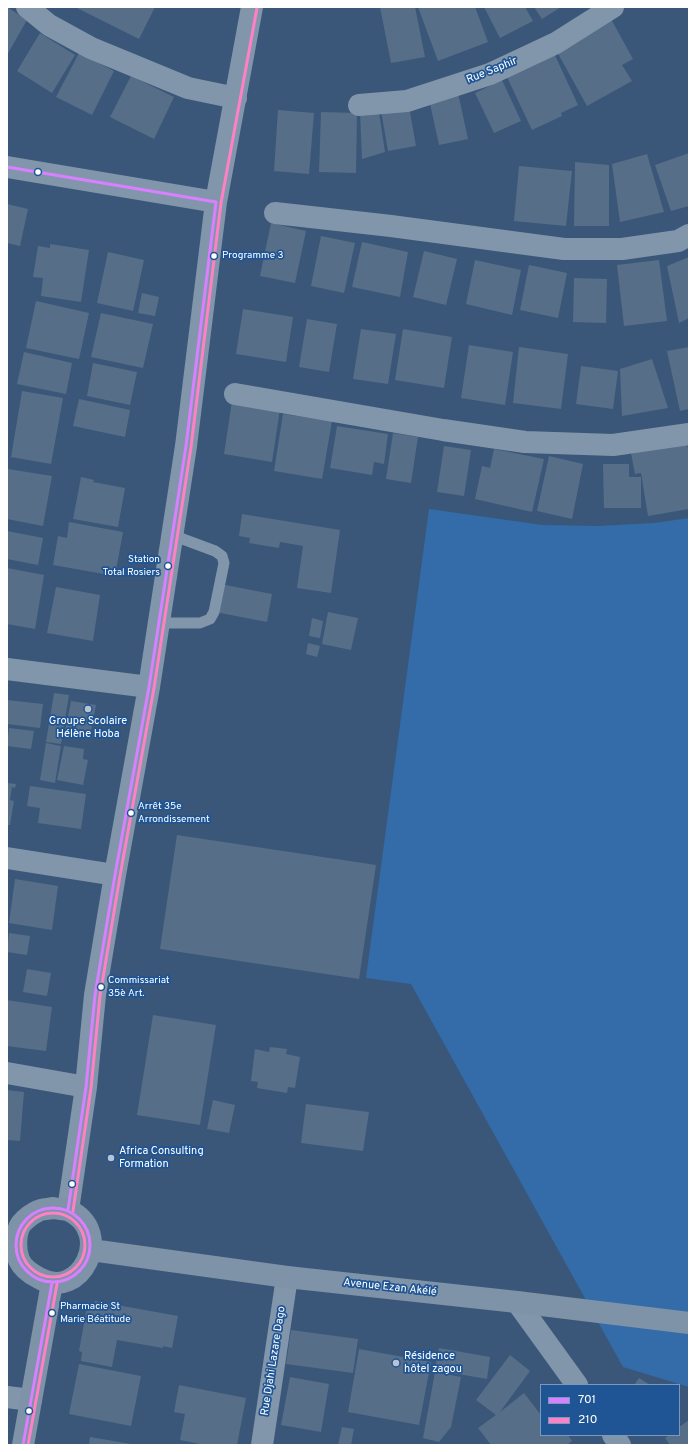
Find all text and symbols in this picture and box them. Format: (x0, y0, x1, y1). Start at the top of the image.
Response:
street label: Rue Saphir (465, 55, 519, 87)
unlabelled marker (33, 167, 43, 177)
place label: Programme 3 (222, 250, 283, 262)
marker: Programme 3 (209, 251, 219, 261)
place label: Station Total Rosiers (103, 554, 160, 578)
marker: Station Total Rosiers (163, 561, 173, 571)
marker: Groupe Scolaire Hélène Hoba (83, 704, 93, 714)
place label: Groupe Scolaire Hélène Hoba (49, 715, 127, 741)
place label: Arrêt 35e Arrondissement (138, 801, 210, 824)
marker: Arrêt 35e Arrondissement (126, 808, 136, 818)
place label: Commissariat 35è Art. (108, 975, 170, 998)
marker: Commissariat 35è Art. (96, 982, 106, 992)
place label: Africa Consulting Formation (119, 1145, 204, 1171)
marker: Africa Consulting Formation (106, 1153, 116, 1163)
unlabelled marker (67, 1179, 77, 1189)
street label: Avenue Ezan Akélé (343, 1277, 437, 1299)
place label: Pharmacie St Marie Béatitude (60, 1301, 131, 1324)
street label: Rue Djahi Lazare Dago (259, 1305, 289, 1417)
marker: Pharmacie St Marie Béatitude (47, 1308, 57, 1318)
place label: Résidence hôtel zagou (404, 1350, 462, 1376)
marker: Résidence hôtel zagou (391, 1358, 401, 1368)
legend (540, 1384, 680, 1436)
text: 701 (578, 1392, 596, 1408)
unlabelled marker (24, 1406, 34, 1416)
text: 210 (578, 1412, 598, 1428)

